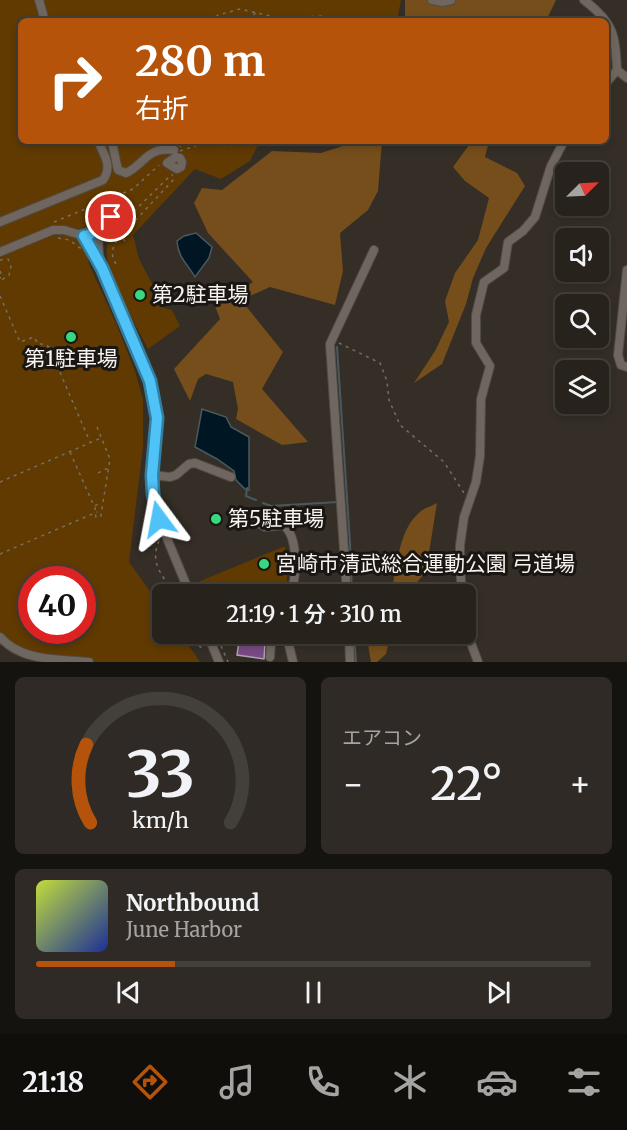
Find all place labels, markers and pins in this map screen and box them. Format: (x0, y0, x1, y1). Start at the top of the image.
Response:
pin (85, 191, 136, 242)
place label: 第2駐車場 (152, 281, 248, 308)
marker: 第2駐車場 (133, 288, 147, 302)
marker: 第1駐車場 (64, 330, 78, 344)
place label: 第1駐車場 (24, 345, 118, 372)
place label: 第5駐車場 (228, 505, 324, 532)
marker: 第5駐車場 (209, 512, 223, 526)
place label: 宮崎市清武総合運動公園 弓道場 (276, 550, 575, 577)
marker: 宮崎市清武総合運動公園 弓道場 (257, 557, 271, 571)

